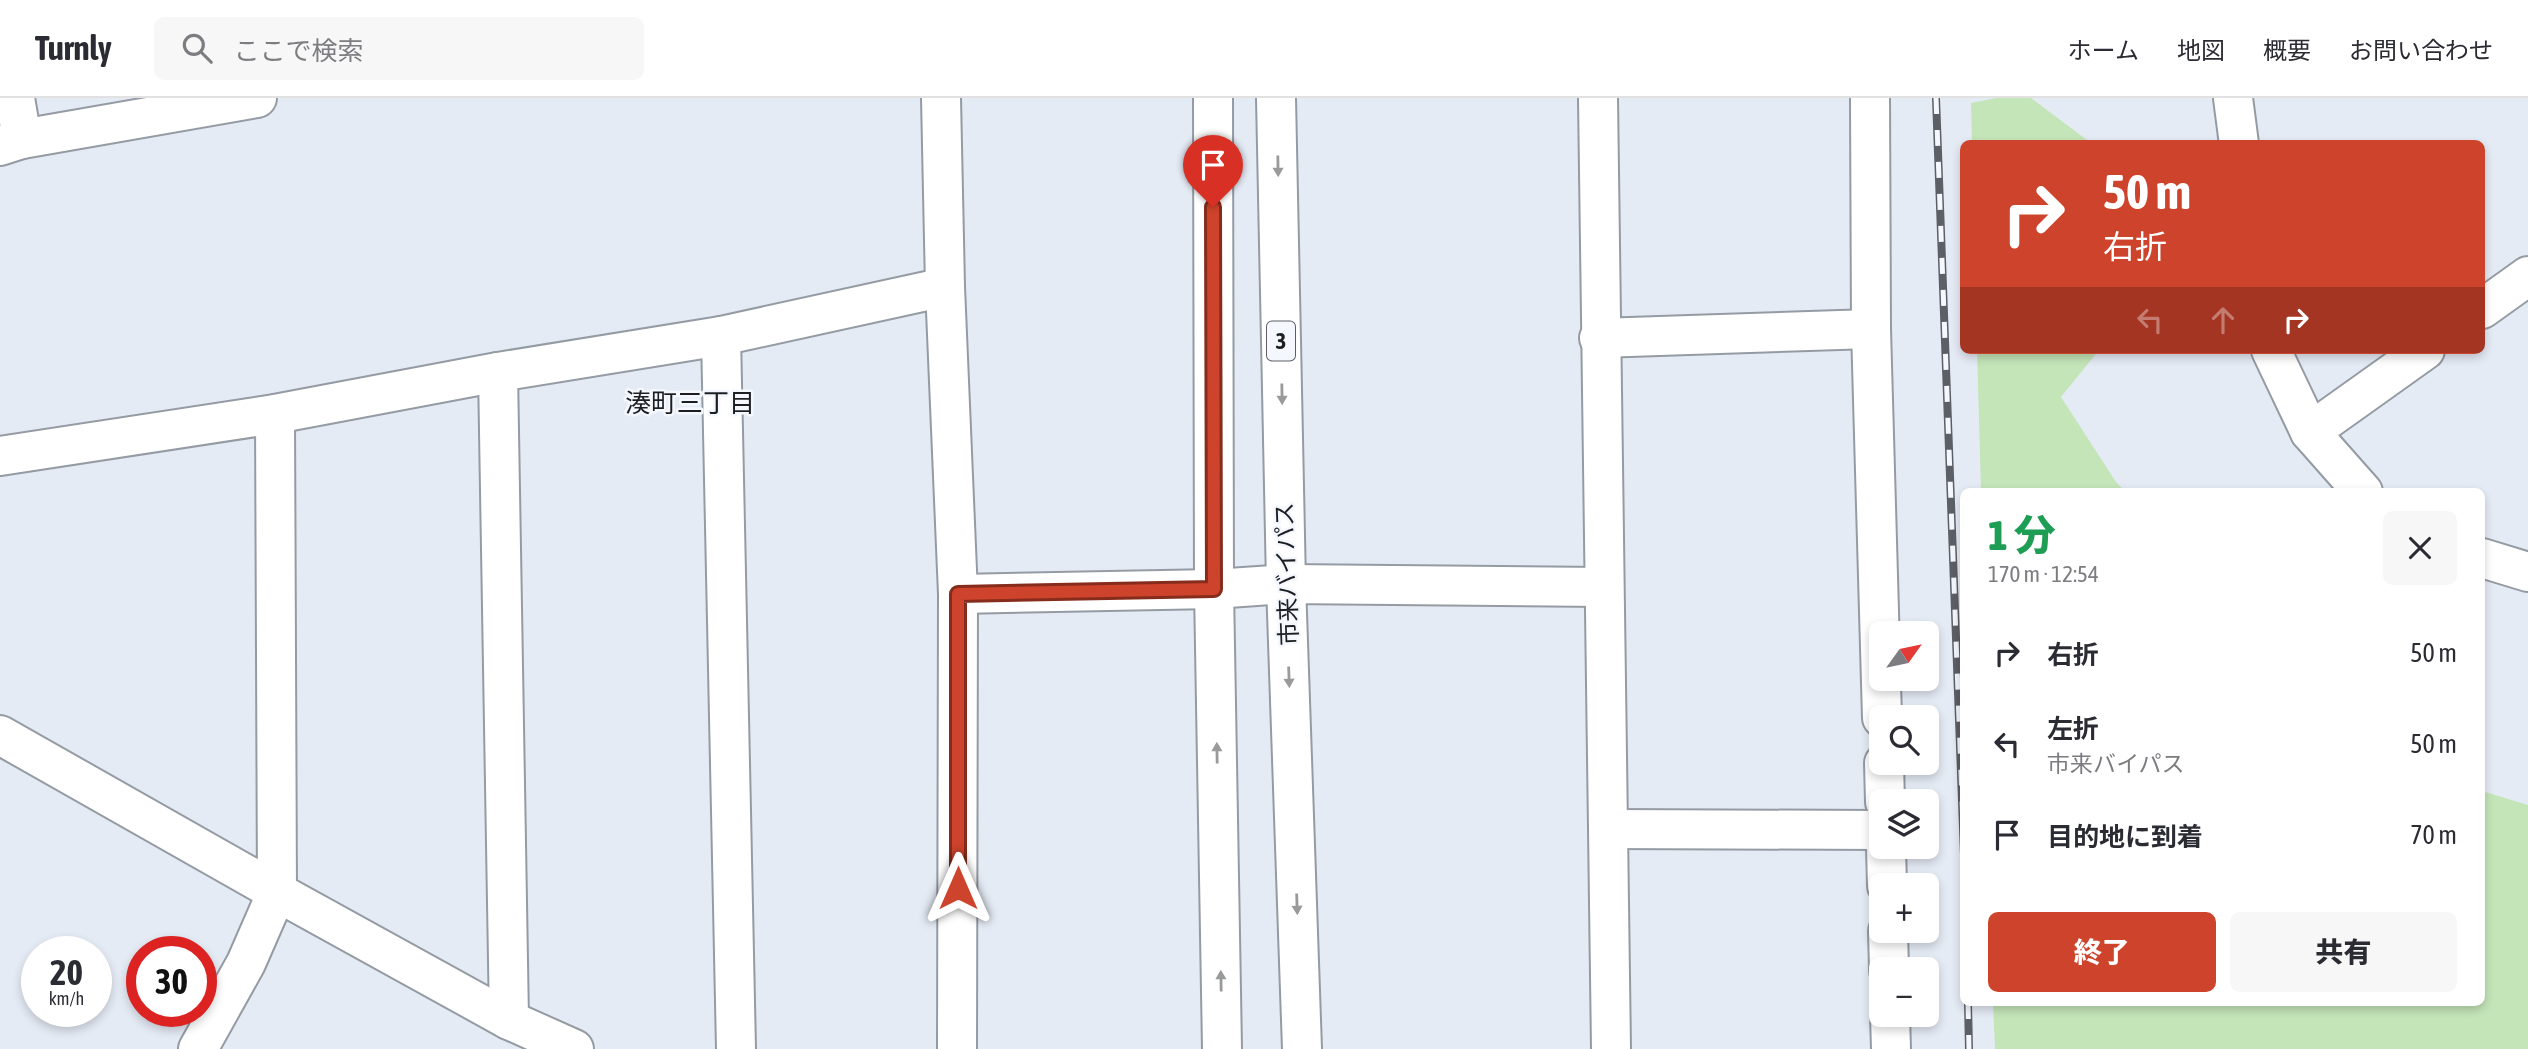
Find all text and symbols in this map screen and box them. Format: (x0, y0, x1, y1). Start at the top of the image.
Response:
search box (154, 17, 644, 80)
text: Turnly (35, 29, 112, 67)
icon: search (178, 29, 216, 67)
text: ここで検索 (234, 36, 364, 66)
text: ホーム (2068, 37, 2139, 64)
text: 地図 (2177, 37, 2225, 64)
text: 概要 (2263, 37, 2311, 64)
text: お問い合わせ (2349, 37, 2493, 64)
pin (1183, 135, 1243, 207)
icon: arrive (1194, 146, 1232, 184)
one-way arrow (1272, 155, 1283, 177)
text: 50 m (2103, 163, 2191, 219)
icon: right (1988, 168, 2079, 259)
text: 右折 (2103, 228, 2167, 265)
icon: left (2131, 301, 2169, 339)
icon: ahead (2204, 301, 2242, 339)
icon: right (2277, 301, 2315, 339)
road number: 3 (1267, 322, 1295, 360)
one-way arrow (1277, 383, 1288, 405)
district label: 湊町三丁目 (625, 388, 755, 418)
street label: 市来バイパス (1271, 502, 1302, 646)
text: 1 分 (1988, 511, 2056, 559)
button: close (2383, 511, 2457, 585)
text: 170 m · 12:54 (1988, 561, 2099, 587)
north arrow (1869, 621, 1939, 691)
map controls (1869, 621, 1939, 1027)
icon: right (1988, 634, 2026, 672)
text: 50 m (2410, 638, 2457, 668)
text: 右折 (2047, 640, 2099, 670)
one-way arrow (1284, 666, 1295, 688)
button: search (1869, 705, 1939, 775)
text: 左折 (2047, 714, 2099, 744)
icon: left (1988, 725, 2026, 763)
text: 50 m (2410, 729, 2457, 759)
one-way arrow (1211, 742, 1223, 764)
text: 市来バイパス (2047, 751, 2185, 777)
button: layers (1869, 789, 1939, 859)
icon: arrive (1988, 816, 2026, 854)
text: 70 m (2410, 820, 2457, 850)
text: 目的地に到着 (2047, 822, 2203, 852)
position arrow (921, 851, 995, 925)
button: + (1869, 873, 1939, 943)
one-way arrow (1292, 894, 1303, 916)
button: 終了 (1988, 912, 2216, 992)
button: 共有 (2230, 912, 2457, 992)
speed limit sign: 30 (126, 936, 217, 1027)
text: 20 (50, 952, 83, 992)
button: − (1869, 957, 1939, 1027)
one-way arrow (1215, 970, 1227, 992)
text: km/h (49, 988, 84, 1009)

